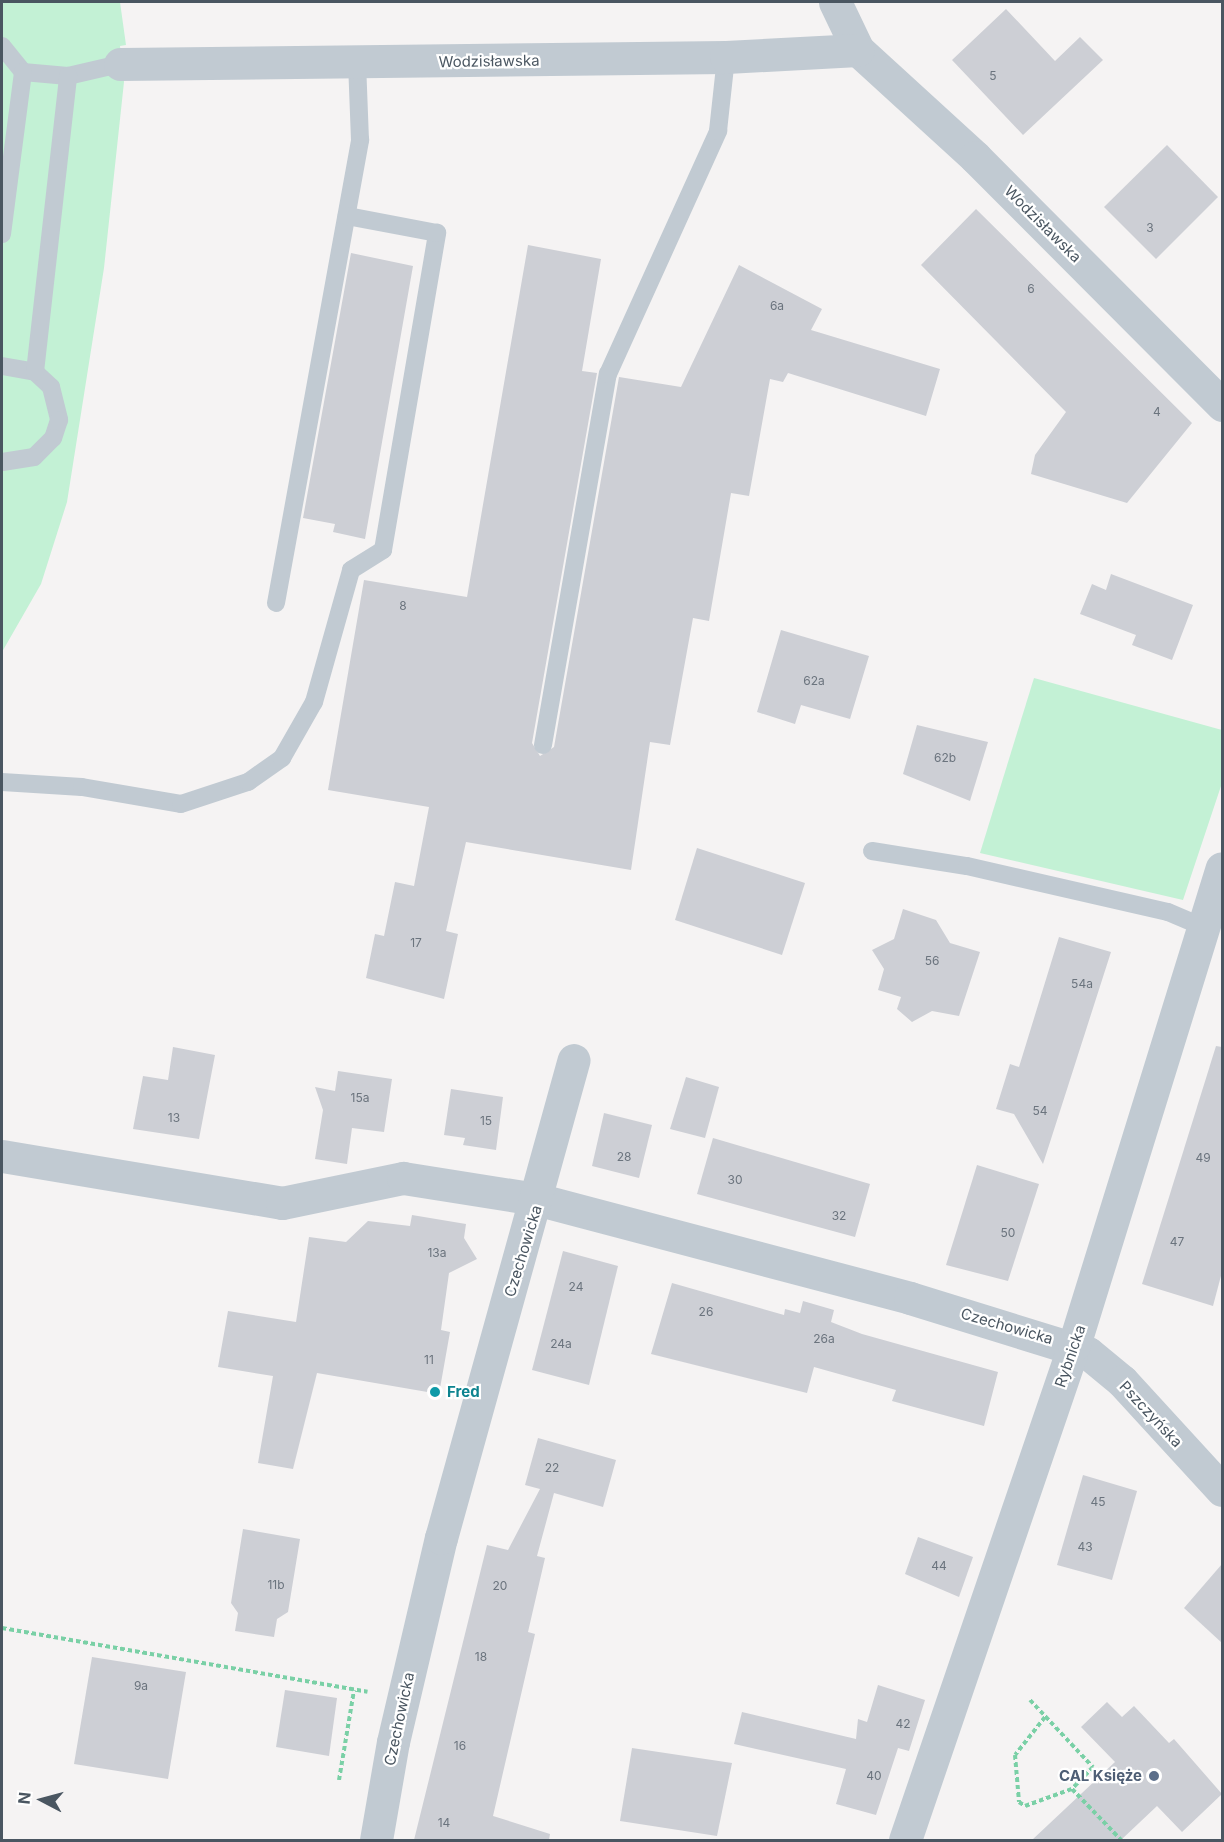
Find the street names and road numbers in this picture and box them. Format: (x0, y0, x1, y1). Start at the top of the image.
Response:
street label: Wodzisławska (438, 51, 540, 71)
street label: Wodzisławska (1001, 182, 1085, 266)
street label: Czechowicka (500, 1203, 546, 1299)
street label: Czechowicka (959, 1304, 1055, 1348)
street label: Rybnicka (1051, 1322, 1089, 1390)
street label: Pszczyńska (1116, 1377, 1186, 1451)
street label: Czechowicka (380, 1671, 418, 1767)

